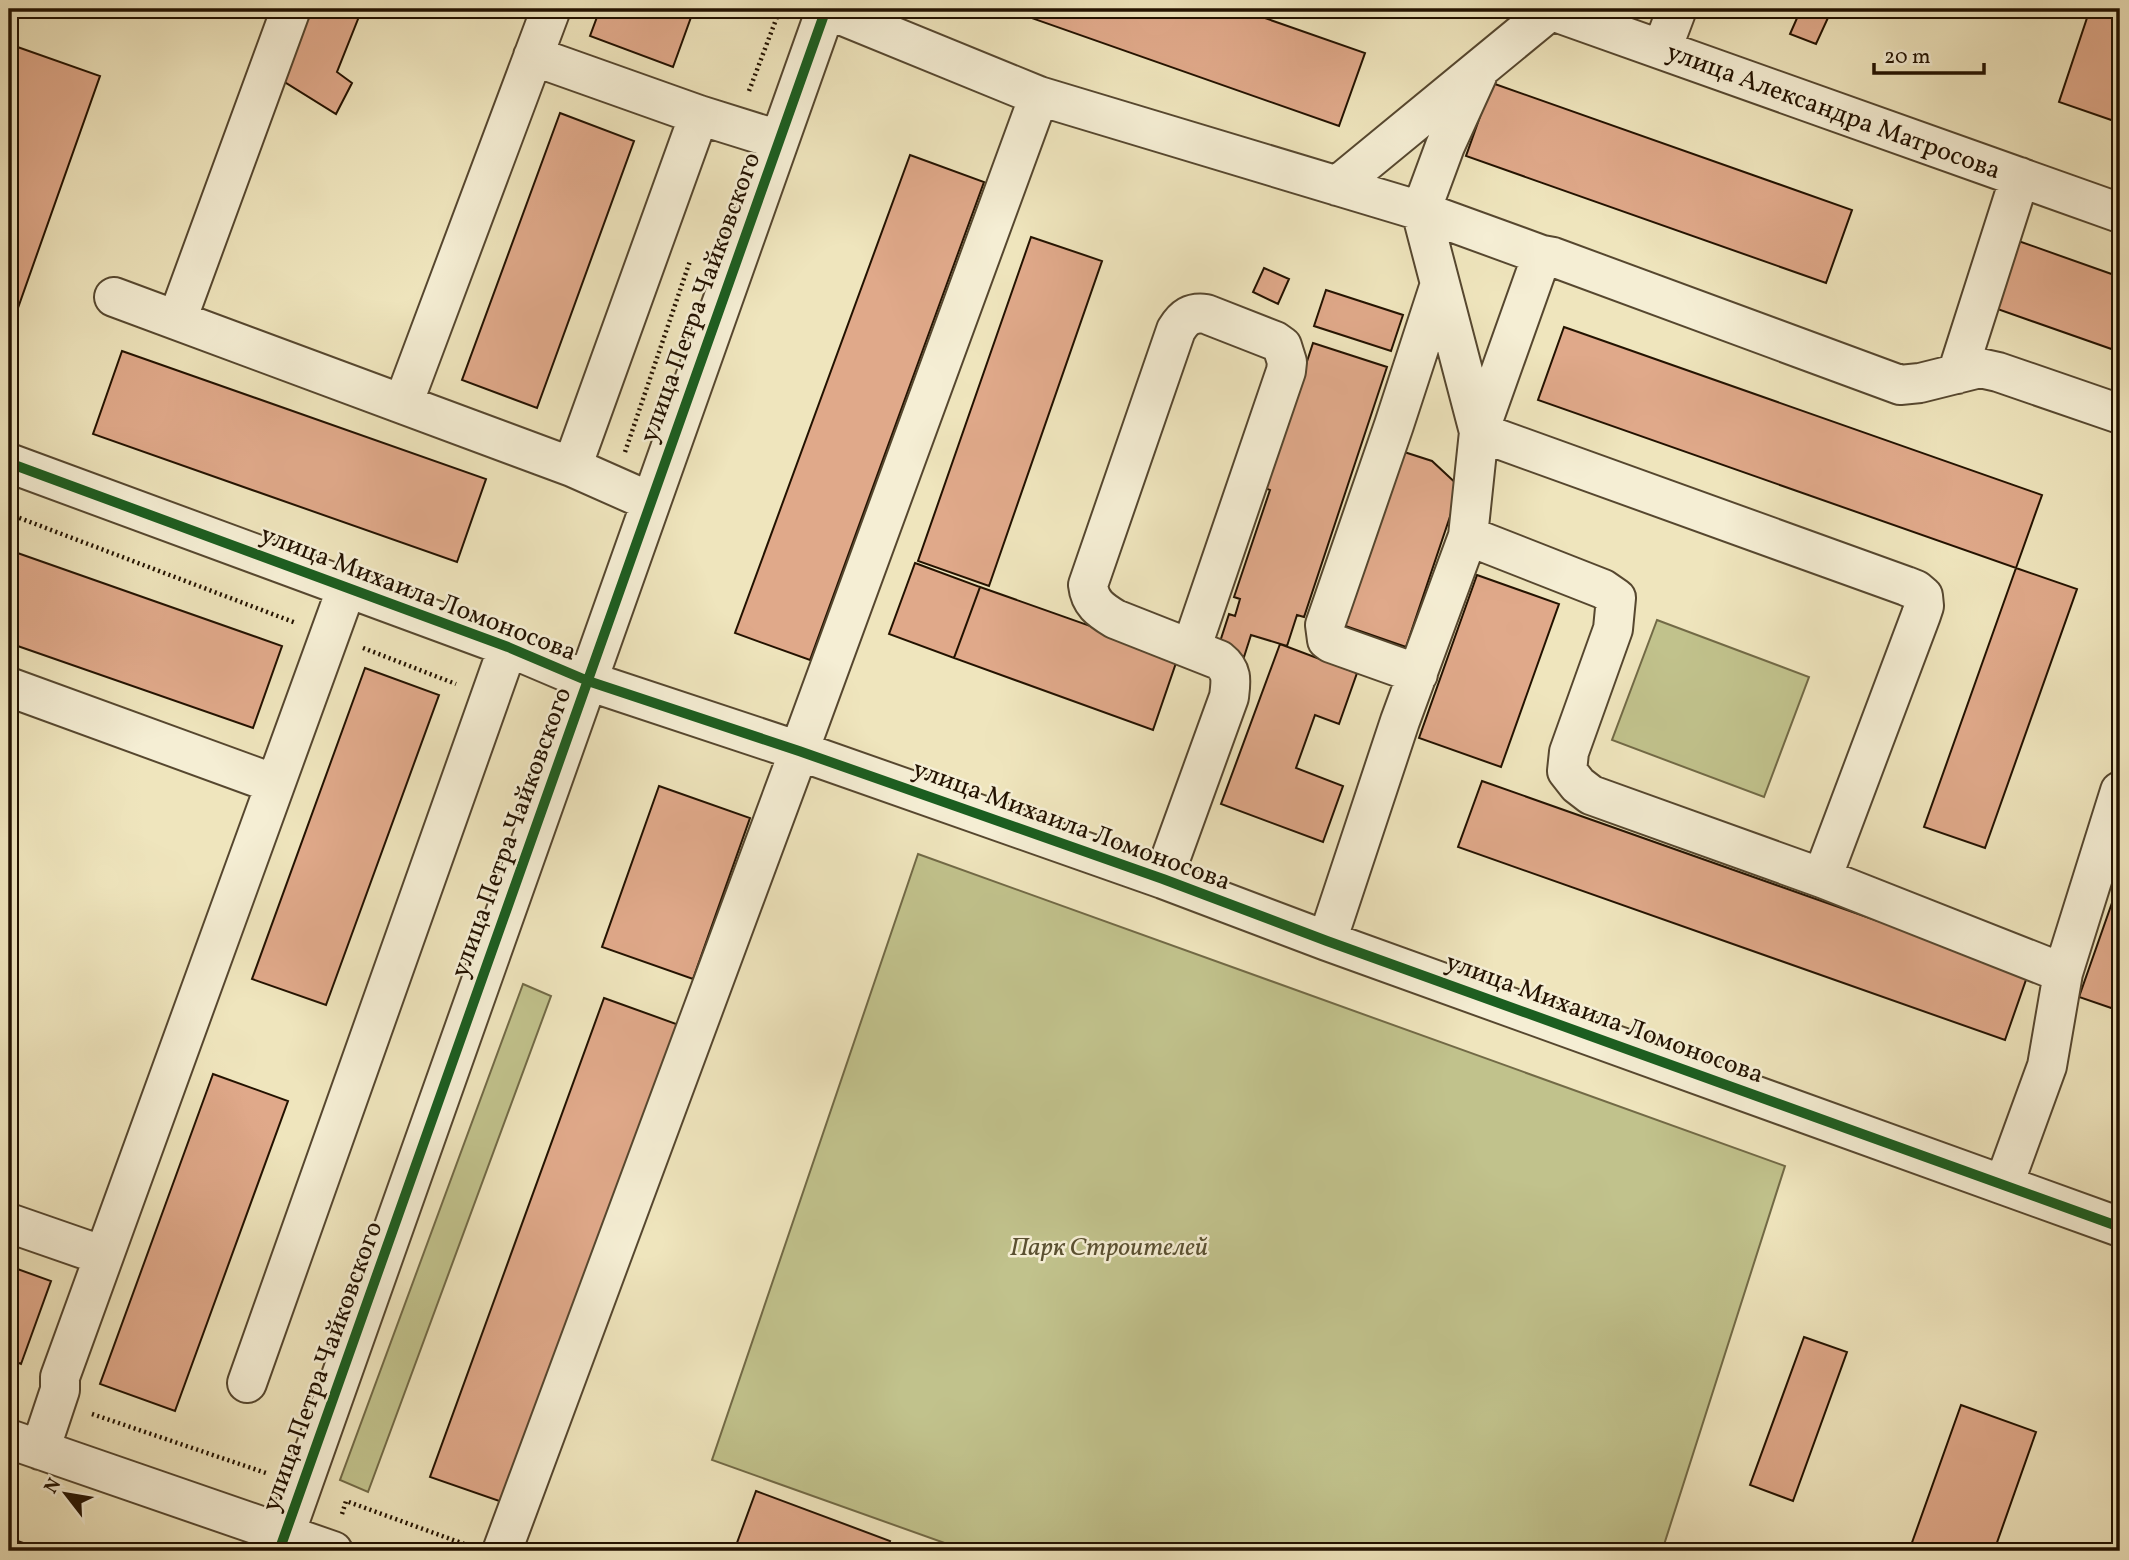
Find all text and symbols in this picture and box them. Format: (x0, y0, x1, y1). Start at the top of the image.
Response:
scale bar (1874, 32, 1984, 76)
street label: улица Александра Матросова (1661, 35, 2006, 189)
text: 20 m (1884, 43, 1930, 72)
street label: улица Петра Чайковского (632, 148, 770, 448)
street label: улица Михаила Ломоносова (255, 517, 582, 671)
street label: улица Петра Чайковского (443, 683, 581, 983)
street label: улица Михаила Ломоносова (907, 751, 1235, 900)
street label: улица Михаила Ломоносова (1440, 944, 1768, 1093)
street label: улица Петра Чайковского (254, 1217, 392, 1517)
park label: Парк Строителей (1010, 1230, 1208, 1266)
north arrow (32, 1458, 102, 1528)
text: N (38, 1473, 68, 1499)

